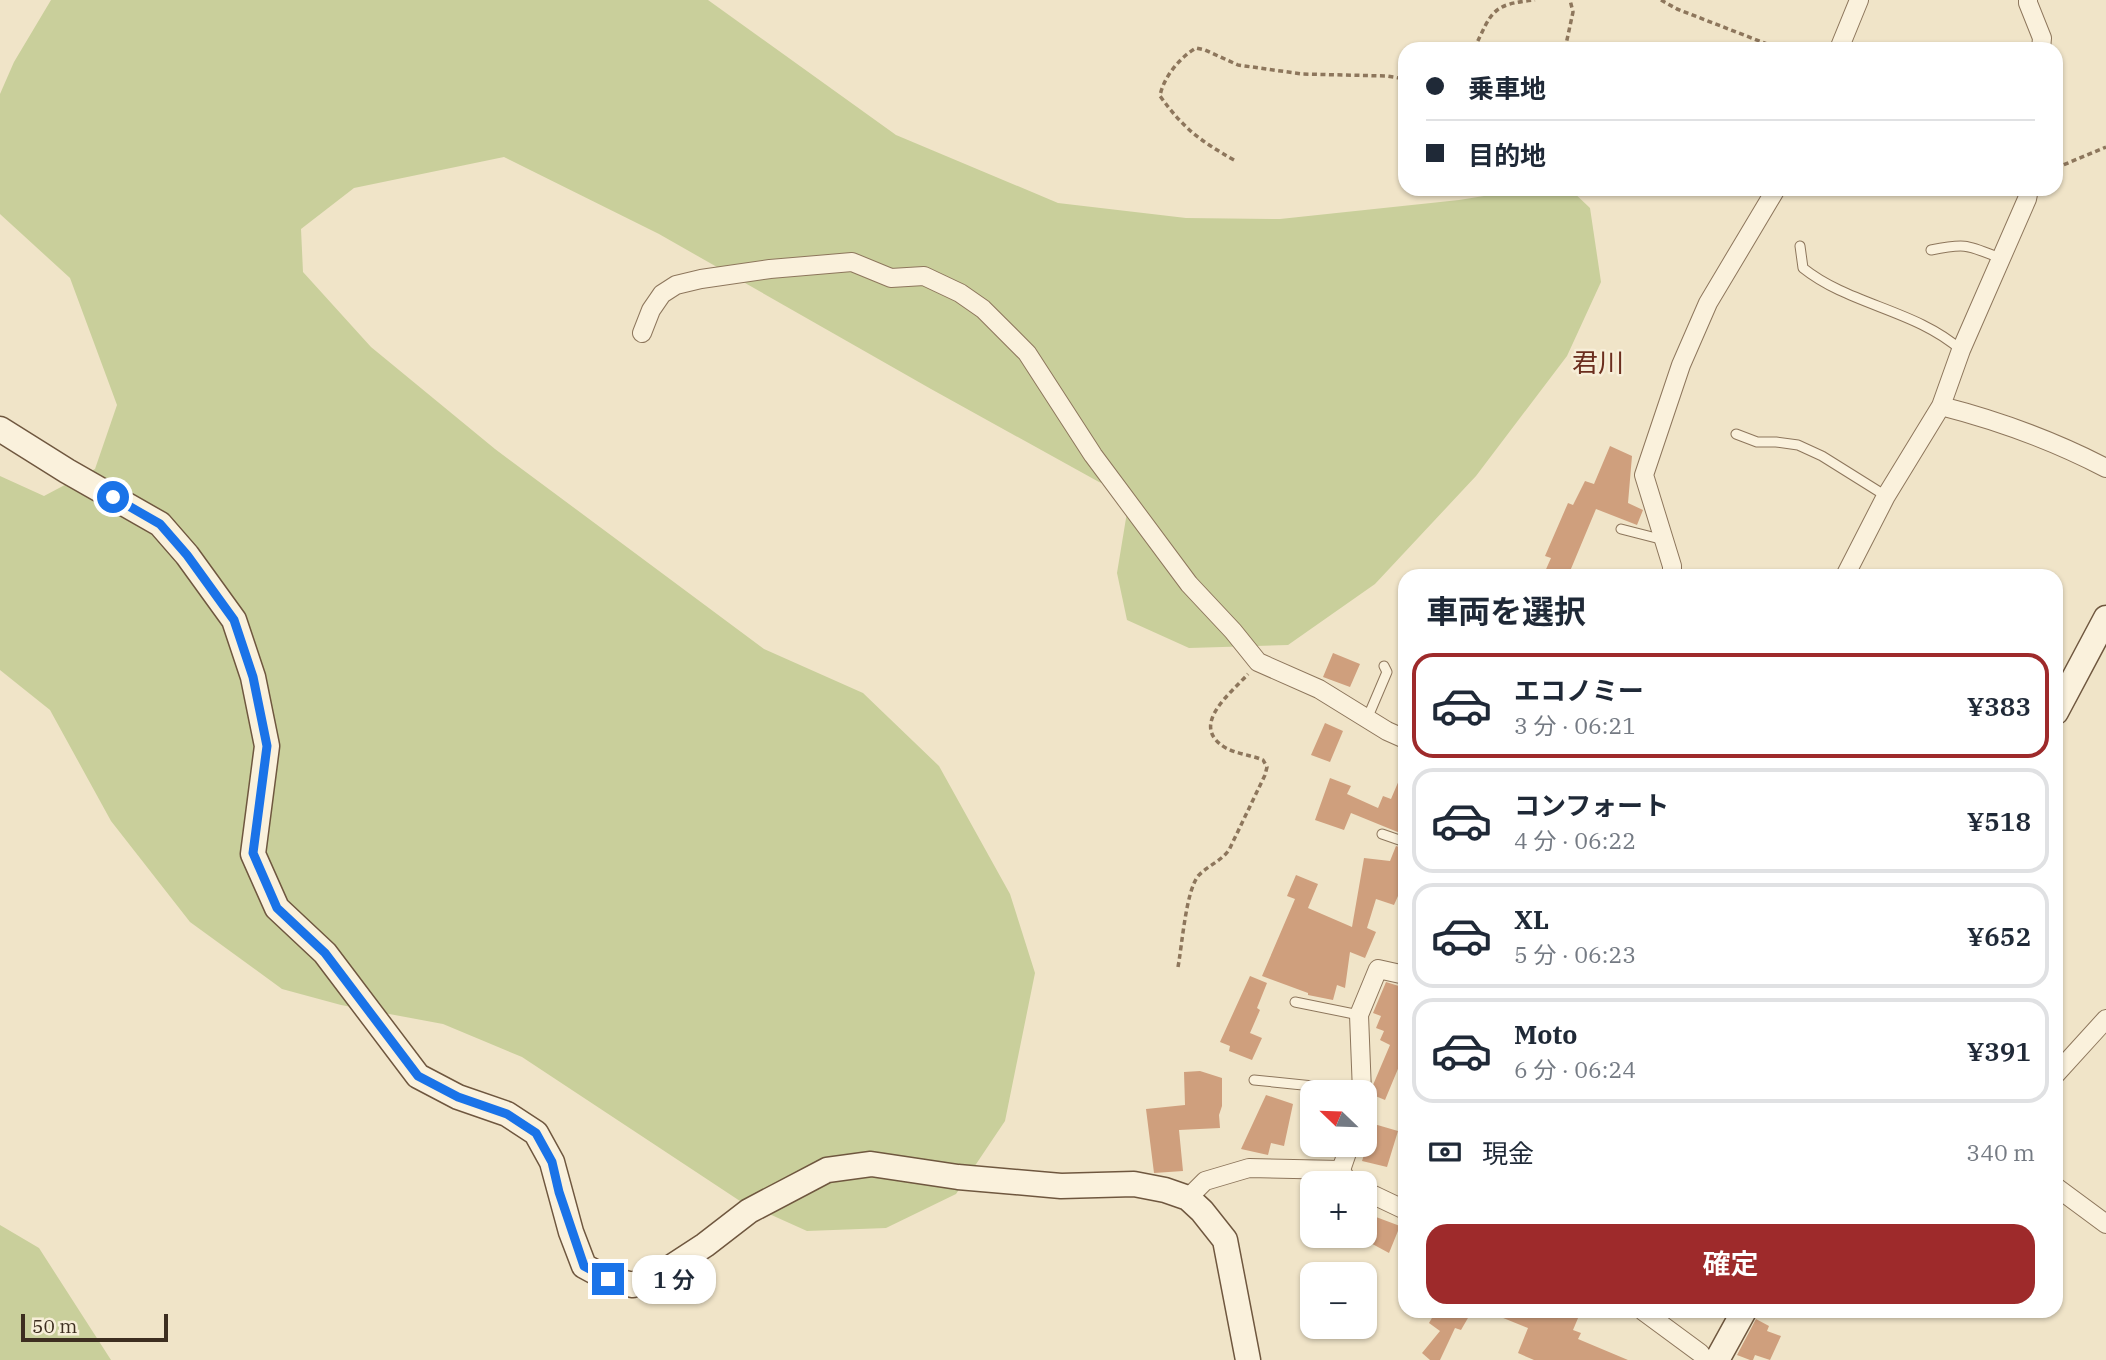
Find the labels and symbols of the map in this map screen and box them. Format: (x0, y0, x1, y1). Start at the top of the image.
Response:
district label: 君川 (1572, 345, 1624, 379)
route start (97, 481, 129, 513)
north arrow (1300, 1080, 1377, 1157)
callout: 1 分 (632, 1254, 716, 1304)
route end (592, 1263, 624, 1295)
scale bar (21, 1311, 168, 1343)

